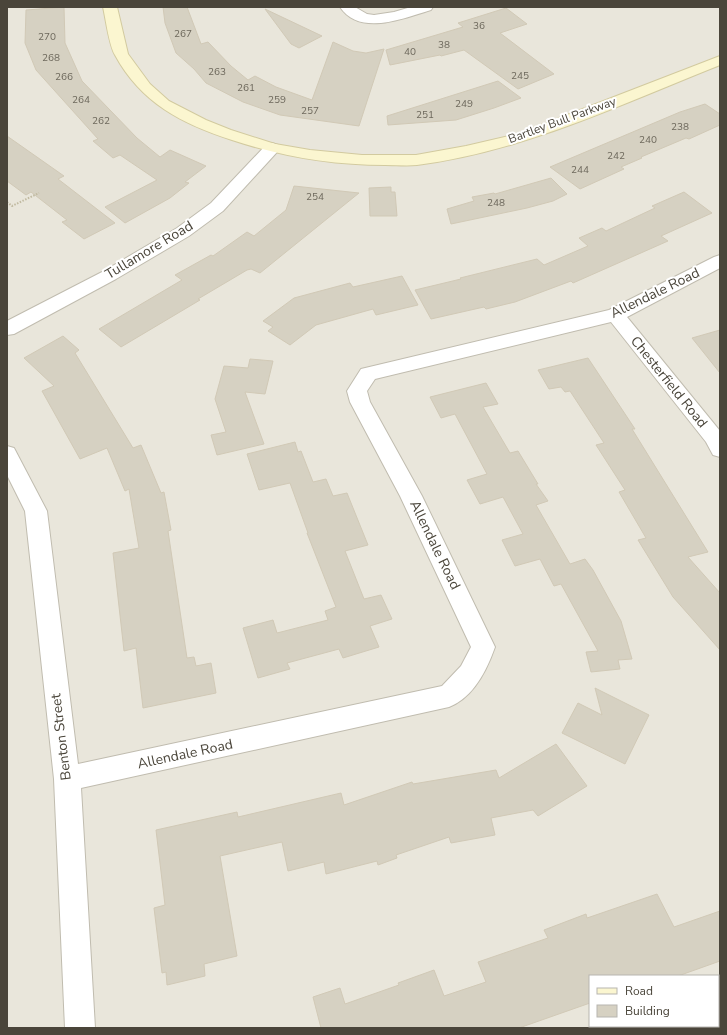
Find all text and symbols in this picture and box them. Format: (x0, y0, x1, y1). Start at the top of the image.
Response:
house number: 36 (473, 19, 485, 33)
house number: 267 (174, 27, 192, 41)
house number: 270 (38, 30, 56, 44)
house number: 38 (438, 38, 450, 52)
house number: 40 (404, 45, 416, 59)
house number: 268 (42, 51, 60, 65)
house number: 263 (208, 65, 226, 79)
house number: 245 (511, 69, 529, 83)
house number: 266 (55, 70, 73, 84)
house number: 261 (237, 81, 255, 95)
house number: 264 (72, 93, 90, 107)
house number: 259 (268, 93, 286, 107)
street label: Bartley Bull Parkway (506, 93, 619, 147)
house number: 249 (455, 97, 473, 111)
house number: 257 (301, 104, 319, 118)
house number: 251 (416, 108, 434, 122)
house number: 262 (92, 114, 110, 128)
house number: 238 (671, 120, 689, 134)
house number: 240 (639, 133, 657, 147)
house number: 242 (607, 149, 625, 163)
house number: 244 (571, 163, 589, 177)
house number: 254 (306, 190, 324, 204)
house number: 248 (487, 196, 505, 210)
street label: Tullamore Road (102, 216, 196, 284)
street label: Allendale Road (607, 263, 703, 323)
street label: Chesterfield Road (626, 332, 712, 432)
street label: Allendale Road (405, 497, 465, 593)
street label: Benton Street (46, 692, 76, 781)
street label: Allendale Road (136, 735, 234, 773)
legend (589, 975, 719, 1027)
text: Road (625, 983, 653, 999)
text: Building (625, 1003, 670, 1019)

